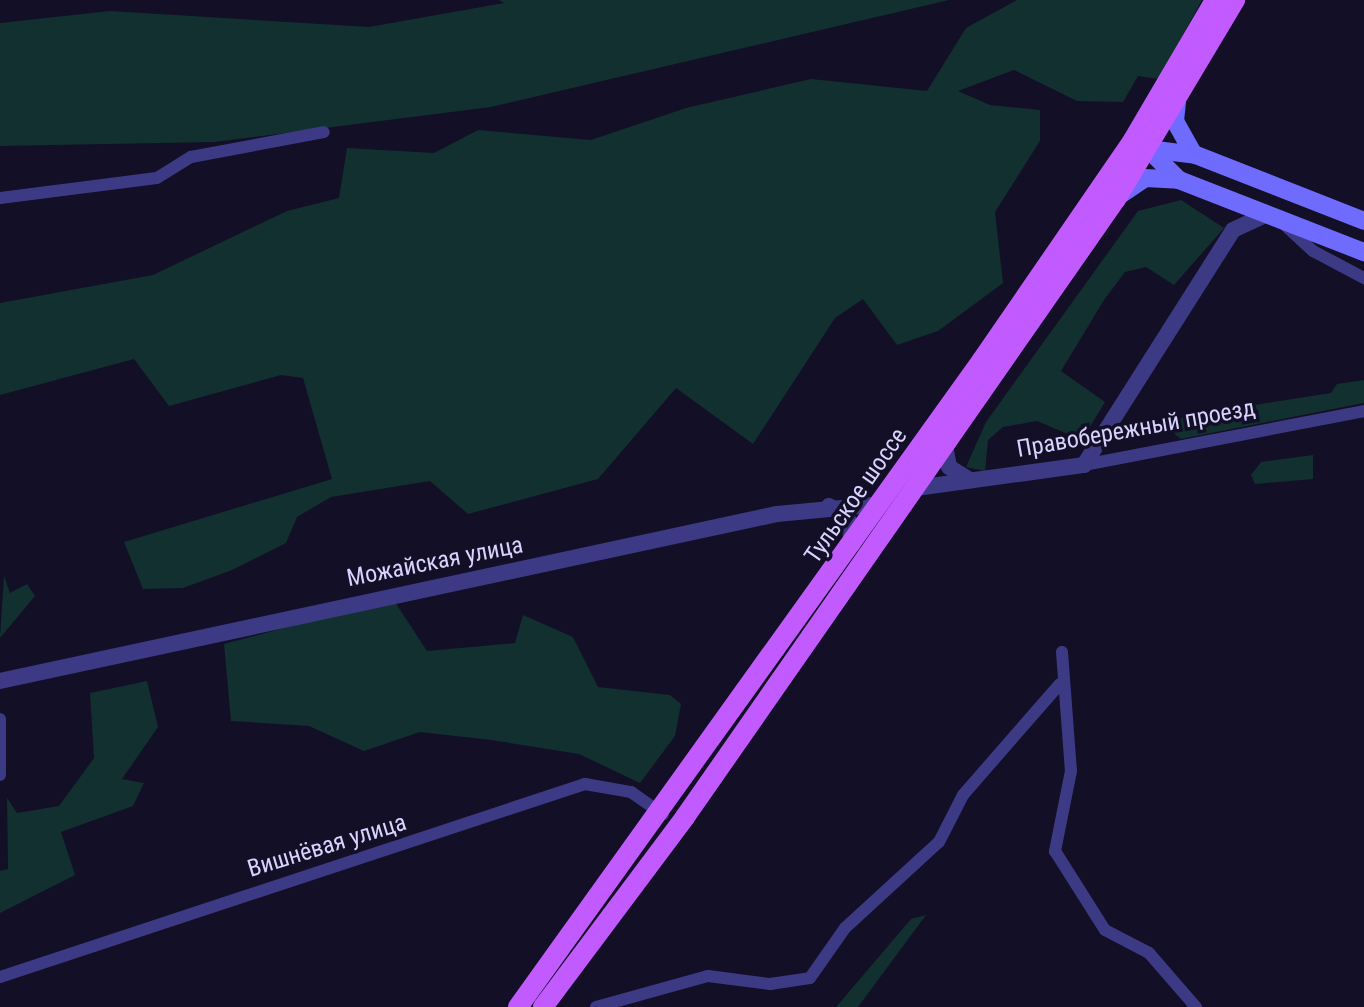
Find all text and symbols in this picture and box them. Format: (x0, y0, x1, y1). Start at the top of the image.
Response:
street label: Правобережный проезд (1015, 394, 1257, 464)
street label: Тульское шоссе (799, 423, 913, 569)
street label: Можайская улица (344, 531, 526, 593)
street label: Вишнёвая улица (244, 808, 410, 884)

